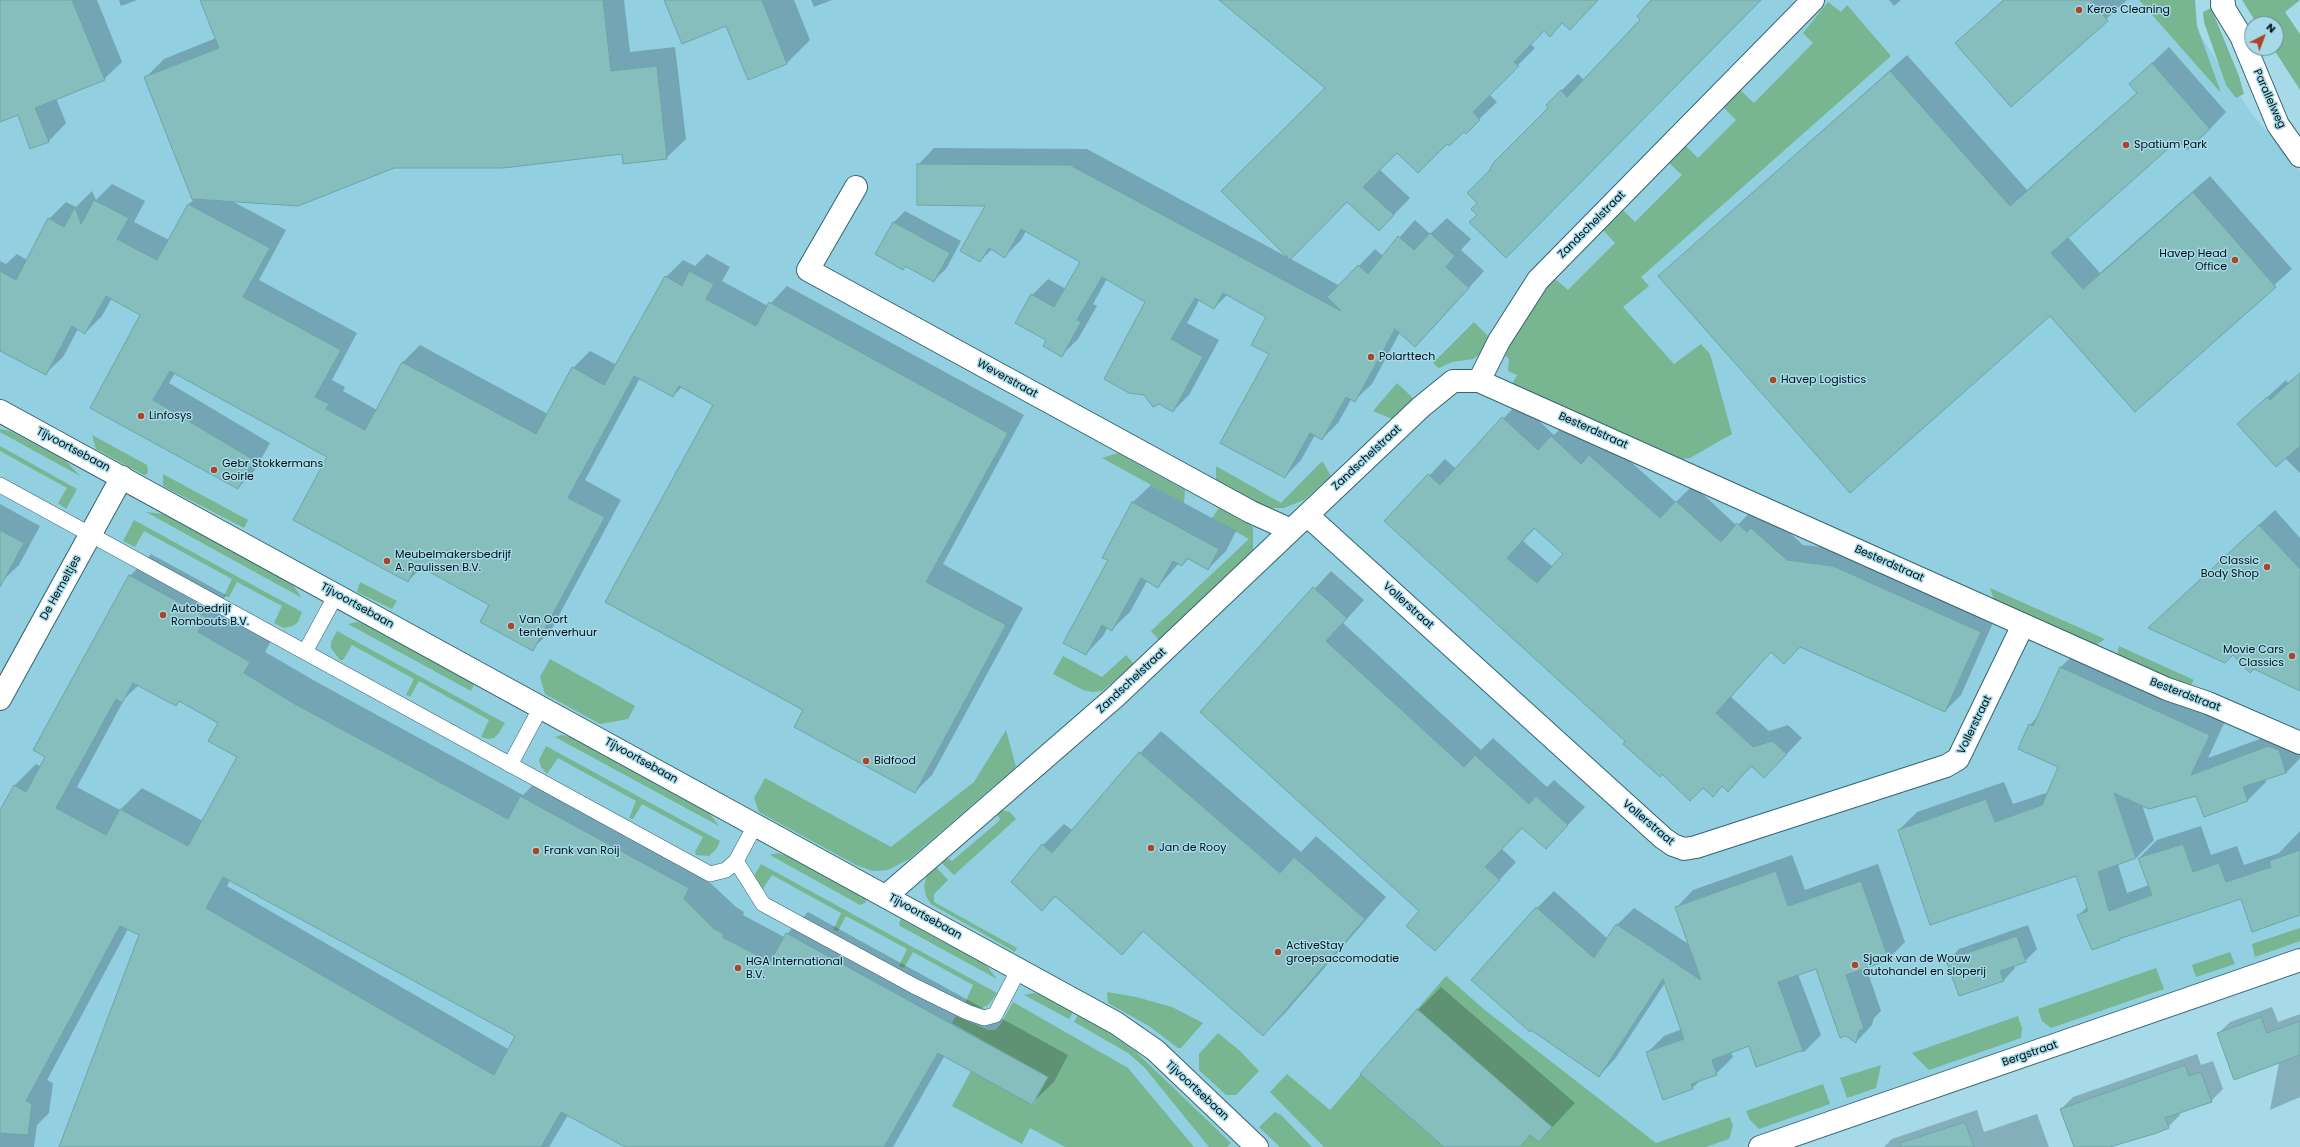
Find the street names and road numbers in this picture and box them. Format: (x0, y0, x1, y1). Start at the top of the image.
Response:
street label: Parallelweg (2250, 67, 2288, 131)
street label: Zandschelstraat (1556, 189, 1628, 261)
street label: Weverstraat (974, 357, 1040, 401)
street label: Besterdstraat (1556, 410, 1630, 452)
street label: Zandschelstraat (1330, 423, 1404, 493)
street label: Tijvoortsebaan (34, 425, 112, 475)
street label: Besterdstraat (1852, 543, 1926, 585)
street label: De Hemeltjes (38, 553, 84, 623)
street label: Tijvoortsebaan (318, 580, 396, 632)
street label: Vollerstraat (1380, 580, 1436, 632)
street label: Zandschelstraat (1095, 646, 1169, 716)
street label: Besterdstraat (2148, 676, 2222, 714)
street label: Vollerstraat (1955, 694, 1995, 756)
street label: Tijvoortsebaan (602, 735, 680, 787)
street label: Vollerstraat (1619, 798, 1677, 848)
street label: Tijvoortsebaan (886, 891, 964, 943)
street label: Bergstraat (2001, 1038, 2059, 1070)
street label: Tijvoortsebaan (1163, 1058, 1231, 1124)

